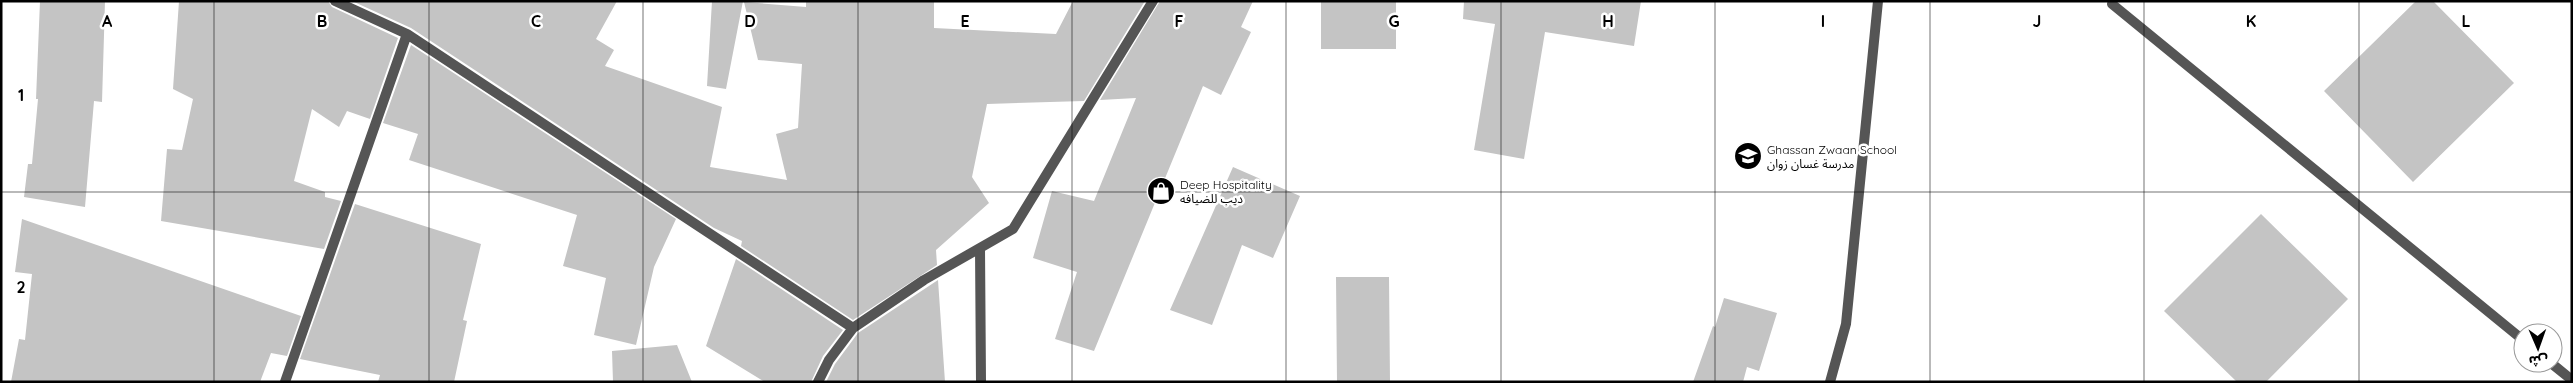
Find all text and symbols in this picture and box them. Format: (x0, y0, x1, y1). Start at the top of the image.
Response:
text: A (102, 11, 113, 31)
text: B (317, 11, 327, 31)
text: C (531, 11, 541, 31)
text: D (744, 11, 756, 31)
text: E (960, 11, 970, 31)
text: F (1175, 11, 1184, 31)
text: G (1388, 11, 1400, 31)
text: H (1602, 11, 1614, 31)
text: I (1821, 11, 1825, 31)
text: J (2033, 11, 2041, 31)
text: K (2246, 11, 2256, 31)
text: L (2462, 11, 2471, 31)
text: 1 (18, 85, 24, 105)
school or university icon: Ghassan Zwaan School مدرسة غسان زوان (1733, 141, 1763, 171)
place label: Ghassan Zwaan School مدرسة غسان زوان (1767, 142, 1897, 171)
shop icon: Deep Hospitality ديب للضيافه (1146, 176, 1176, 206)
place label: Deep Hospitality ديب للضيافه (1180, 177, 1272, 206)
text: 2 (16, 277, 26, 297)
north arrow (2513, 323, 2563, 373)
text: ش (2529, 352, 2548, 370)

